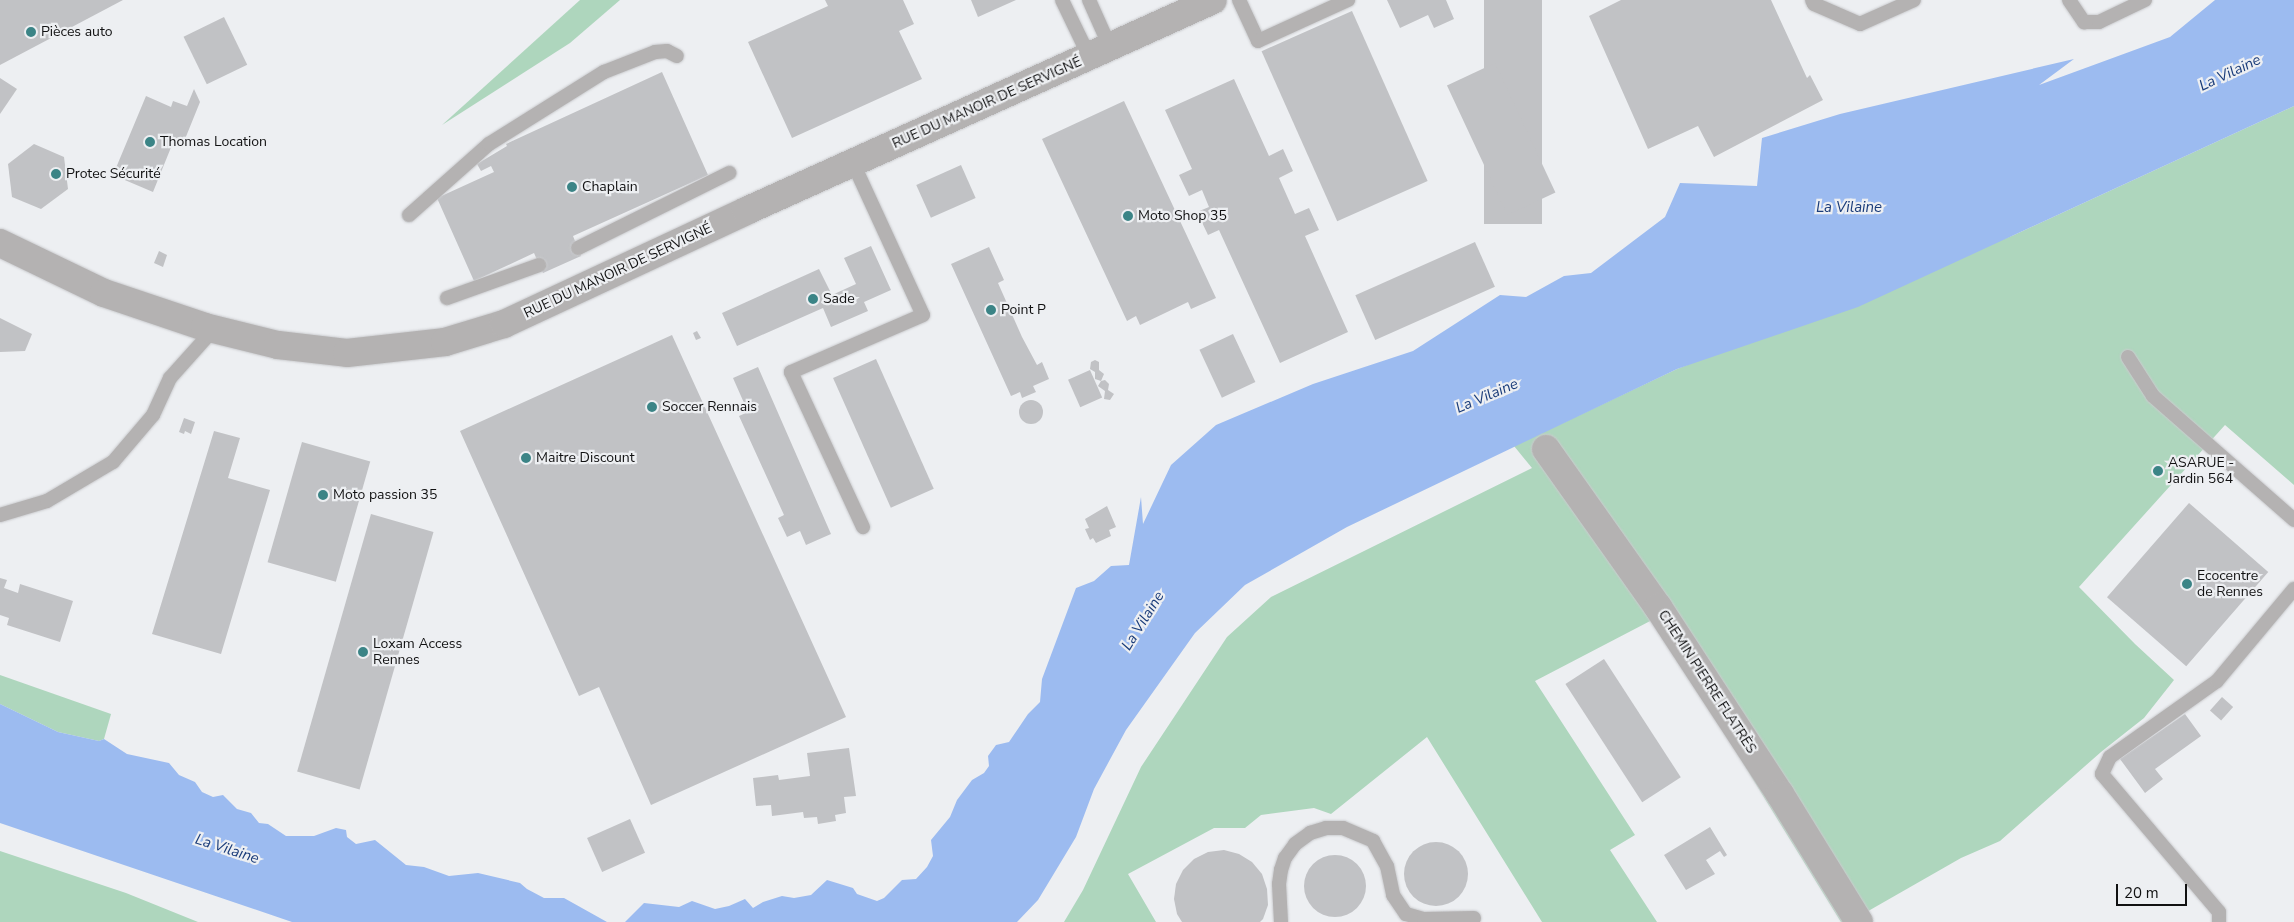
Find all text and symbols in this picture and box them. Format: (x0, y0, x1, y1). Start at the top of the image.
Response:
place label: Pièces auto (41, 24, 113, 40)
marker: Pièces auto (25, 26, 37, 38)
water label: La Vilaine (2196, 51, 2264, 95)
street label: RUE DU MANOIR DE SERVIGNÉ (890, 54, 1084, 152)
place label: Thomas Location (160, 134, 267, 150)
marker: Thomas Location (144, 136, 156, 148)
place label: Protec Sécurité (66, 166, 161, 182)
marker: Protec Sécurité (50, 168, 62, 180)
place label: Chaplain (582, 179, 638, 195)
marker: Chaplain (566, 181, 578, 193)
water label: La Vilaine (1816, 199, 1882, 217)
place label: Moto Shop 35 (1138, 208, 1227, 224)
marker: Moto Shop 35 (1122, 210, 1134, 222)
street label: RUE DU MANOIR DE SERVIGNÉ (521, 220, 715, 322)
place label: Sade (823, 291, 855, 307)
marker: Sade (807, 293, 819, 305)
place label: Point P (1001, 302, 1046, 318)
marker: Point P (985, 304, 997, 316)
water label: La Vilaine (1453, 375, 1521, 417)
place label: Soccer Rennais (662, 399, 757, 415)
marker: Soccer Rennais (646, 401, 658, 413)
place label: Maitre Discount (536, 450, 635, 466)
marker: Maitre Discount (520, 452, 532, 464)
place label: ASARUE - Jardin 564 (2168, 455, 2234, 488)
marker: ASARUE - Jardin 564 (2152, 465, 2164, 477)
place label: Moto passion 35 (333, 487, 437, 503)
marker: Moto passion 35 (317, 489, 329, 501)
place label: Ecocentre de Rennes (2197, 568, 2263, 600)
marker: Ecocentre de Rennes (2181, 578, 2193, 590)
water label: La Vilaine (1118, 588, 1168, 654)
street label: CHEMIN PIERRE FLATRÈS (1654, 607, 1760, 757)
place label: Loxam Access Rennes (373, 636, 462, 669)
marker: Loxam Access Rennes (357, 646, 369, 658)
water label: La Vilaine (193, 830, 261, 868)
scale bar (2119, 874, 2190, 906)
text: 20 m (2124, 883, 2159, 903)

